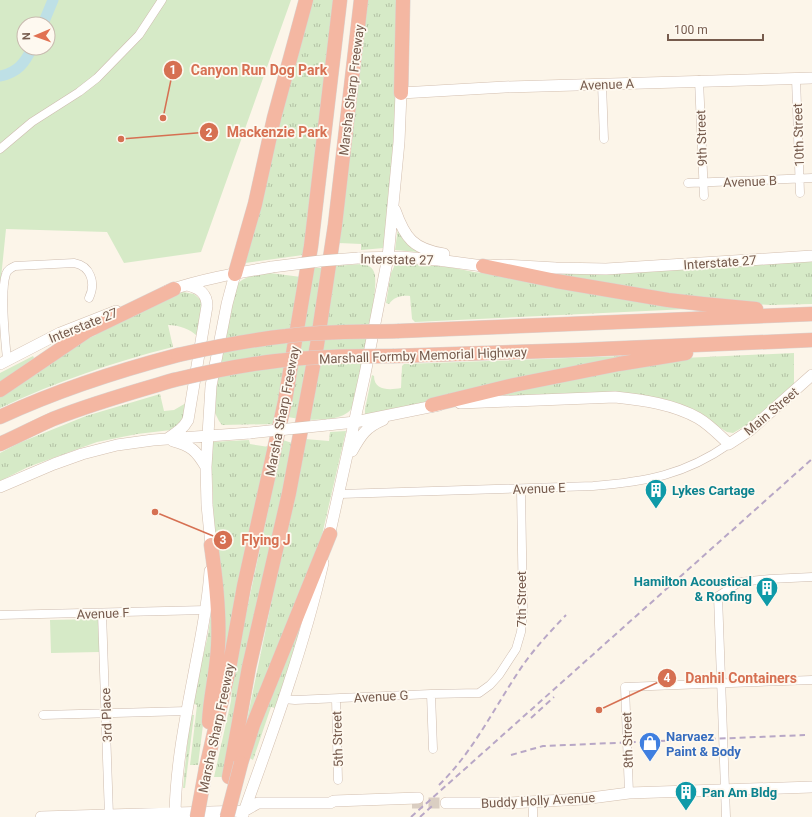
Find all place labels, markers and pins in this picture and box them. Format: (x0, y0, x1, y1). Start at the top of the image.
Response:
callout: Canyon Run Dog Park (163, 57, 335, 83)
callout: Mackenzie Park (199, 119, 335, 145)
building icon: Lykes Cartage (643, 477, 669, 510)
place label: Lykes Cartage (672, 483, 755, 498)
callout: Flying J (213, 527, 299, 553)
place label: Hamilton Acoustical & Roofing (634, 574, 752, 604)
building icon: Hamilton Acoustical & Roofing (754, 575, 780, 608)
callout: Danhil Containers (657, 665, 805, 691)
place label: Narvaez Paint & Body (666, 729, 741, 759)
shop icon: Narvaez Paint & Body (637, 730, 663, 763)
building icon: Pan Am Bldg (673, 779, 699, 812)
place label: Pan Am Bldg (702, 785, 777, 800)

